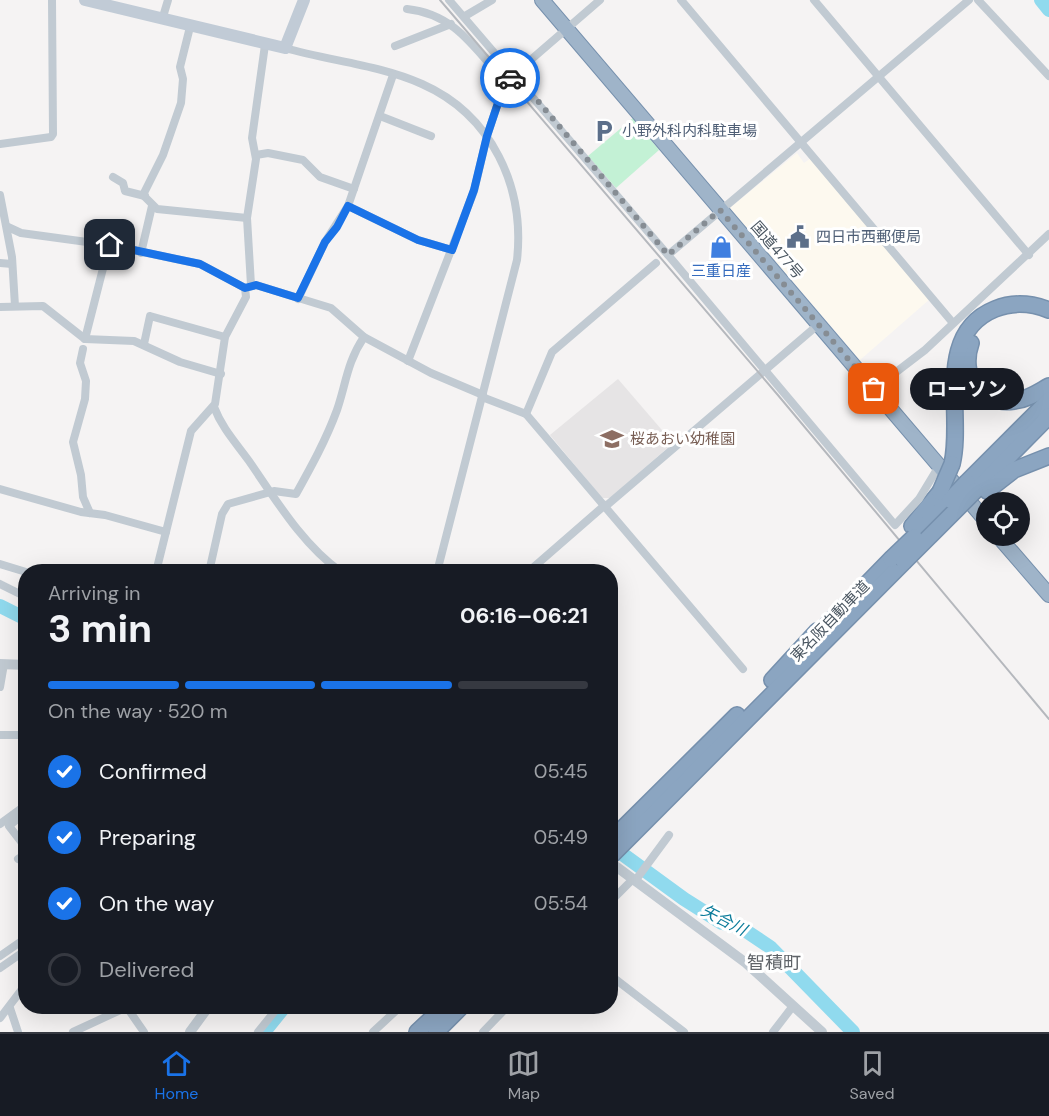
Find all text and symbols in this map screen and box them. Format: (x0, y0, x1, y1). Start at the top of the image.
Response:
courier (480, 48, 540, 108)
icon: car (494, 62, 527, 95)
parking icon: 小野外科内科駐車場 (591, 118, 617, 144)
place label: 小野外科内科駐車場 (622, 121, 757, 141)
street label: 国道477号 (746, 217, 808, 283)
pin (84, 219, 135, 270)
public building icon: 四日市西郵便局 (785, 224, 811, 250)
place label: 四日市西郵便局 (816, 227, 921, 247)
icon: home (93, 228, 126, 261)
shop icon: 三重日産 (708, 234, 734, 260)
place label: 三重日産 (691, 261, 751, 281)
pin (848, 363, 899, 414)
callout: ローソン (910, 368, 1024, 410)
icon: bag (857, 372, 890, 405)
text: ローソン (927, 376, 1007, 402)
school or university icon: 桜あおい幼稚園 (599, 426, 625, 452)
place label: 桜あおい幼稚園 (630, 429, 735, 449)
map controls (976, 492, 1030, 546)
button: locate (976, 492, 1030, 546)
street label: 東名阪自動車道 (786, 576, 874, 666)
text: Arriving in (48, 580, 140, 606)
text: 06:16–06:21 (460, 601, 588, 630)
text: 3 min (48, 603, 152, 654)
text: On the way · 520 m (48, 698, 228, 724)
icon: check (48, 755, 81, 788)
text: Confirmed (99, 757, 207, 786)
text: 05:45 (534, 758, 588, 784)
icon: check (48, 821, 81, 854)
text: Preparing (99, 823, 196, 852)
text: 05:49 (533, 824, 588, 850)
icon: check (48, 887, 81, 920)
text: On the way (99, 889, 214, 918)
text: 05:54 (534, 890, 588, 916)
water label: 矢合川 (698, 900, 752, 941)
district label: 智積町 (747, 951, 801, 975)
text: Delivered (99, 955, 194, 984)
tab: Home (155, 1047, 198, 1104)
tab: Map (507, 1047, 540, 1104)
tab: Saved (850, 1047, 894, 1104)

